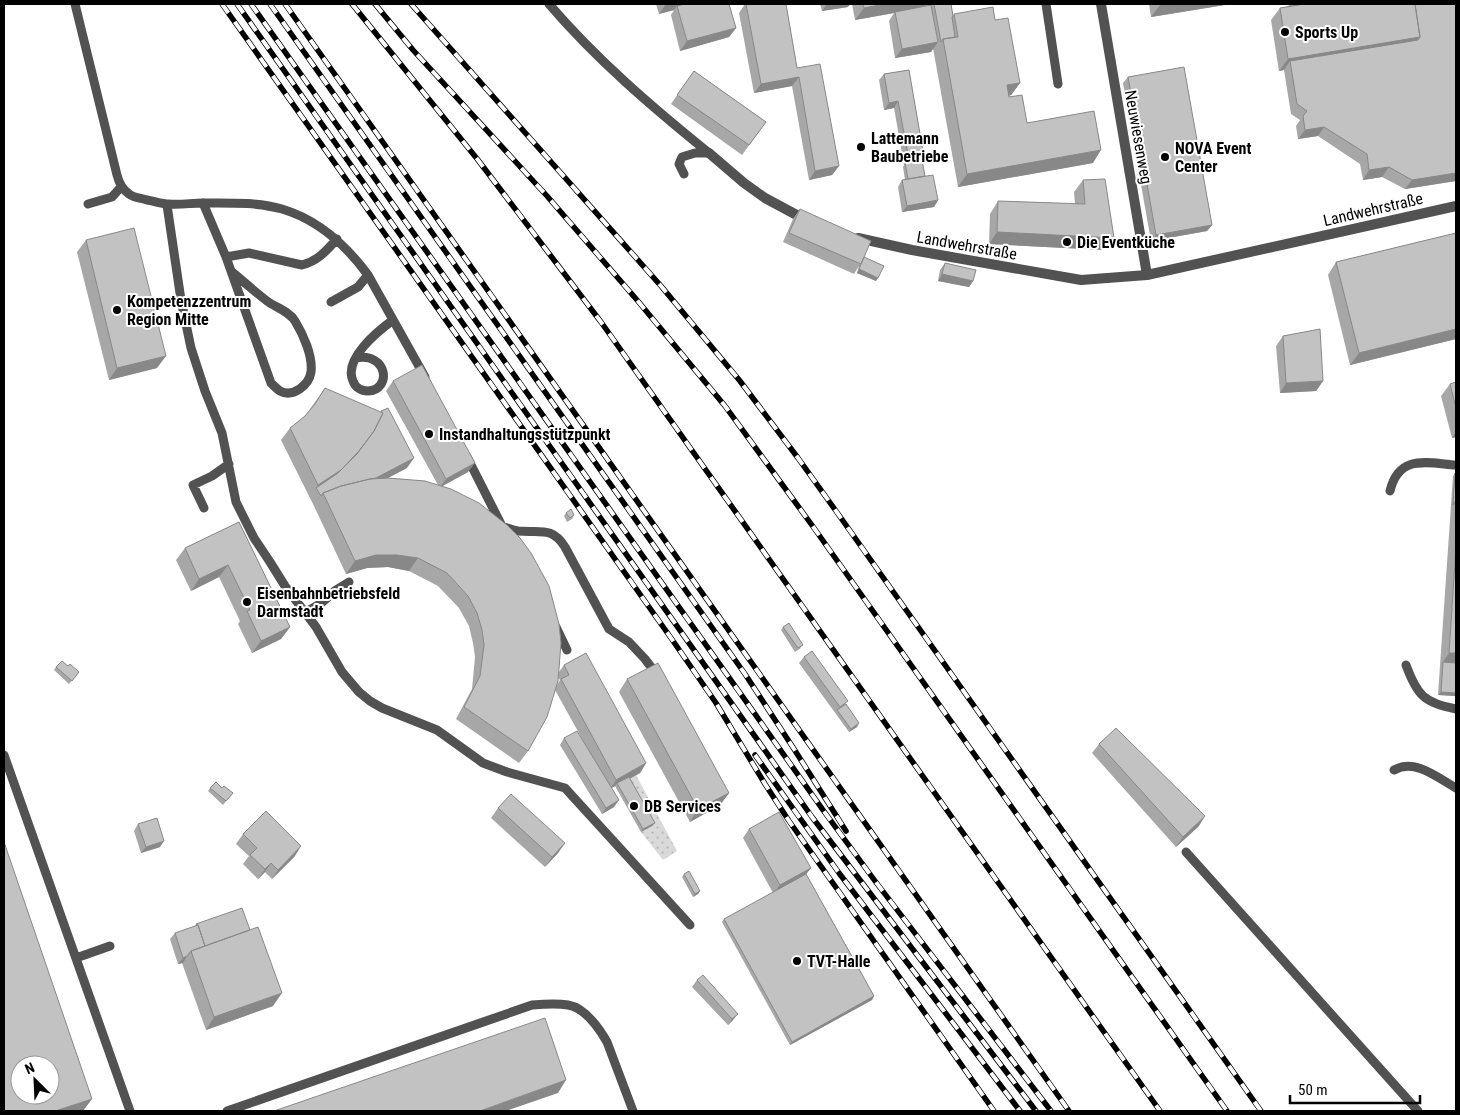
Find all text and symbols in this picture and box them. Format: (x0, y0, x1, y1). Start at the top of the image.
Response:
place label: Sports Up (1295, 23, 1358, 42)
marker: Sports Up (1279, 26, 1291, 38)
street label: Neuwiesenweg (1121, 89, 1156, 186)
place label: Lattemann Baubetriebe (871, 129, 949, 166)
place label: NOVA Event Center (1175, 139, 1251, 176)
marker: Lattemann Baubetriebe (855, 141, 867, 153)
marker: NOVA Event Center (1159, 151, 1171, 163)
street label: Landwehrstraße (1321, 189, 1425, 230)
street label: Landwehrstraße (915, 227, 1019, 264)
place label: Die Eventküche (1077, 233, 1175, 252)
marker: Die Eventküche (1061, 236, 1073, 248)
place label: Kompetenzzentrum Region Mitte (127, 292, 251, 329)
marker: Kompetenzzentrum Region Mitte (111, 304, 123, 316)
place label: Instandhaltungsstützpunkt (439, 425, 611, 444)
marker: Instandhaltungsstützpunkt (423, 428, 435, 440)
place label: Eisenbahnbetriebsfeld Darmstadt (257, 584, 400, 621)
marker: Eisenbahnbetriebsfeld Darmstadt (241, 596, 253, 608)
place label: DB Services (644, 797, 721, 816)
marker: DB Services (628, 800, 640, 812)
place label: TVT-Halle (807, 952, 871, 971)
marker: TVT-Halle (791, 955, 803, 967)
north arrow (10, 1055, 60, 1105)
text: N (23, 1059, 37, 1077)
scale bar (1290, 1072, 1420, 1104)
text: 50 m (1298, 1081, 1328, 1099)

